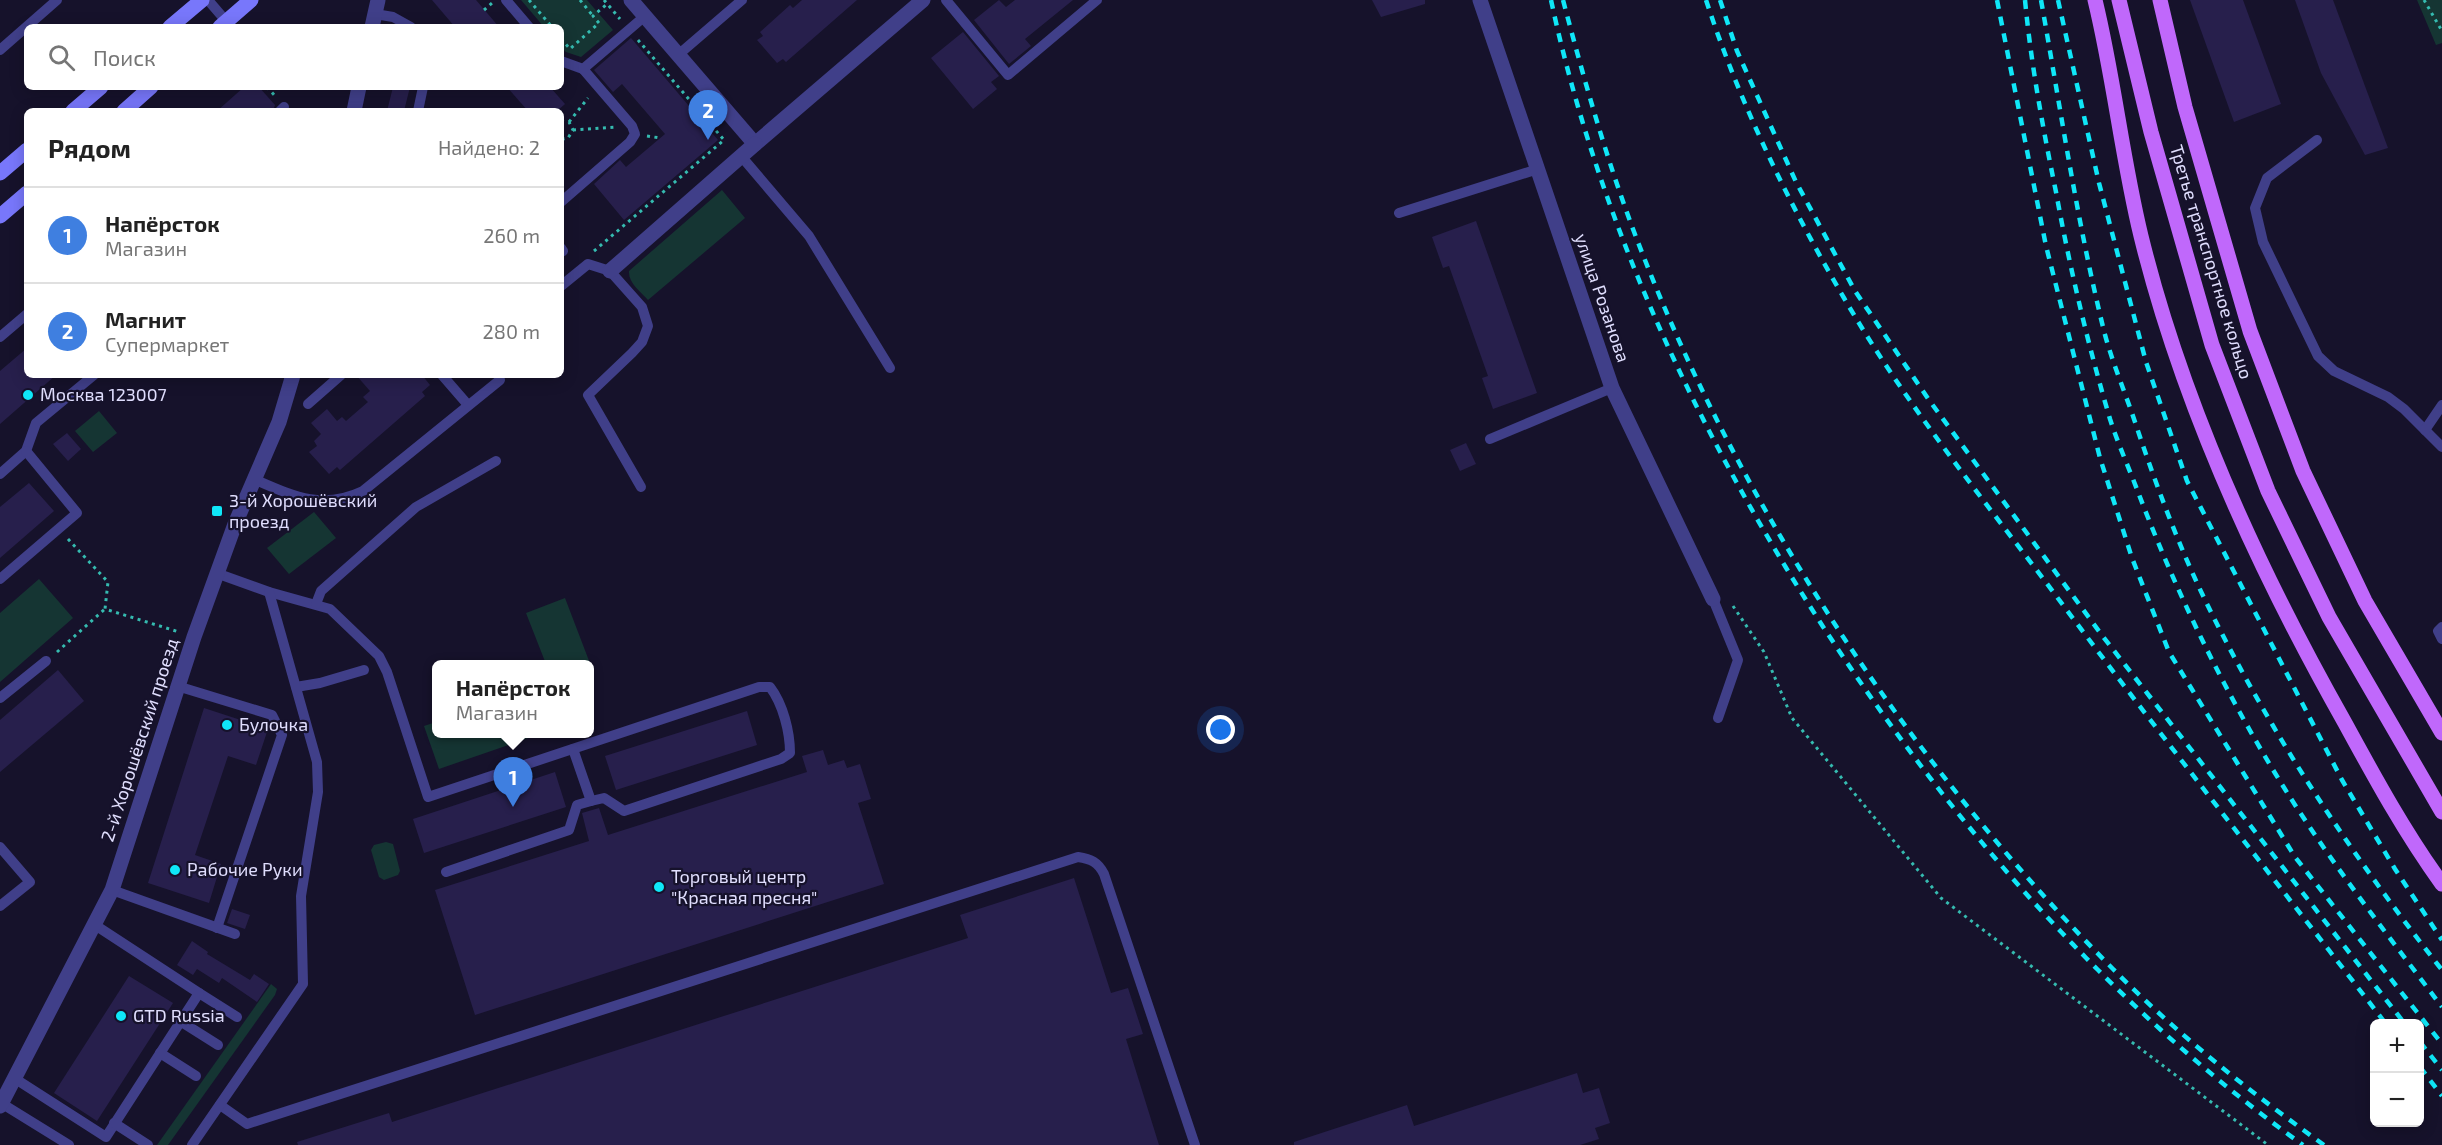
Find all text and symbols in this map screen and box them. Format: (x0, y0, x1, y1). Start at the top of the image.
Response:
search box (24, 24, 564, 90)
icon: search (45, 41, 78, 74)
text: Поиск (93, 44, 156, 70)
pin: 2 (688, 90, 728, 140)
text: Рядом (48, 132, 131, 163)
text: Найдено: 2 (438, 135, 540, 159)
street label: Третье транспортное кольцо (2166, 142, 2258, 381)
text: Напёрсток (105, 210, 220, 236)
text: 1 (63, 223, 72, 247)
text: 260 m (483, 223, 540, 247)
street label: улица Розанова (1571, 230, 1635, 365)
text: Магазин (105, 236, 187, 260)
text: Магнит (105, 306, 186, 332)
text: 2 (62, 319, 73, 343)
text: 280 m (483, 319, 540, 343)
text: Супермаркет (105, 332, 229, 356)
place label: Москва 123007 (40, 383, 167, 405)
marker: Москва 123007 (21, 388, 35, 402)
place label: 3-й Хорошёвский проезд (229, 489, 377, 532)
marker: 3-й Хорошёвский проезд (210, 504, 224, 518)
street label: 2-й Хорошёвский проезд (96, 635, 182, 844)
popup (432, 660, 594, 738)
text: Напёрсток (456, 674, 570, 700)
text: Магазин (456, 700, 538, 724)
place label: Булочка (239, 713, 308, 735)
your location (1206, 715, 1235, 744)
marker: Булочка (220, 718, 234, 732)
pin: 1 (494, 758, 532, 807)
place label: Рабочие Руки (187, 858, 302, 880)
marker: Рабочие Руки (168, 863, 182, 877)
place label: Торговый центр "Красная пресня" (671, 865, 817, 908)
marker: Торговый центр "Красная пресня" (652, 880, 666, 894)
place label: GTD Russia (133, 1004, 225, 1026)
marker: GTD Russia (114, 1009, 128, 1023)
map controls (2370, 1019, 2424, 1127)
button: + (2370, 1019, 2424, 1073)
button: − (2370, 1073, 2424, 1127)

